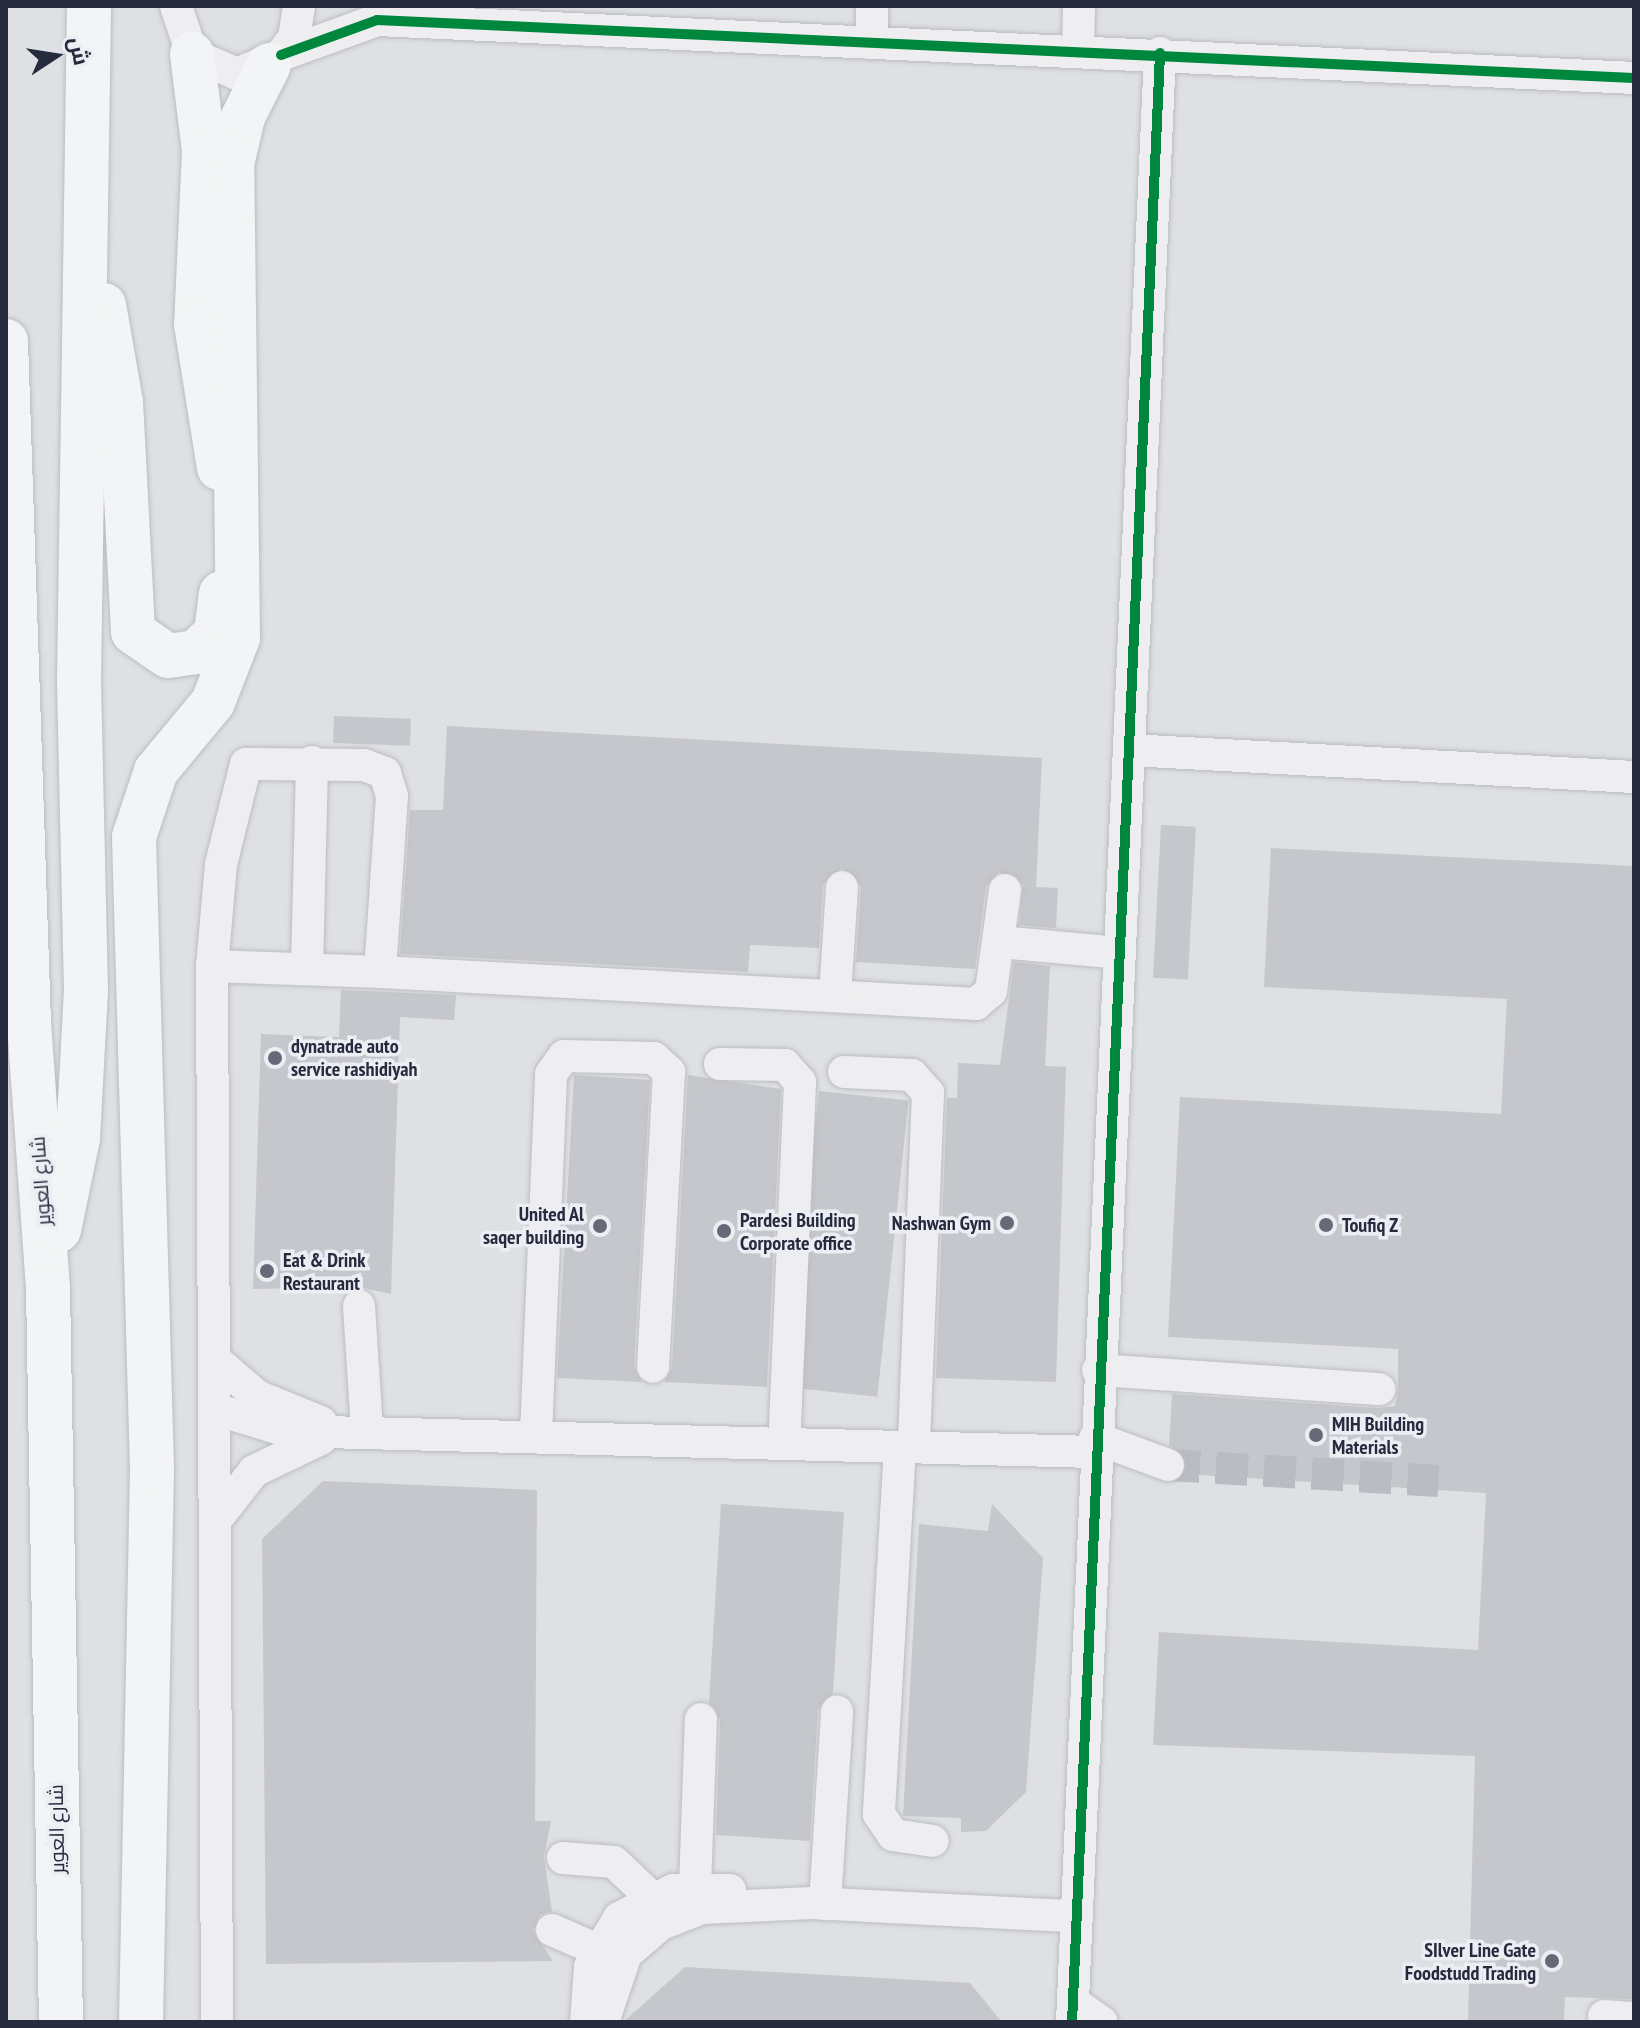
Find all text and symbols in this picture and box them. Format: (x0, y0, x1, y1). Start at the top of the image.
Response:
north arrow (16, 16, 96, 96)
text: ش (63, 34, 96, 68)
place label: dynatrade auto service rashidiyah (291, 1034, 418, 1081)
marker: dynatrade auto service rashidiyah (266, 1049, 284, 1067)
street label: شارع العوير (26, 1136, 56, 1226)
place label: United Al saqer building (483, 1202, 584, 1249)
place label: Pardesi Building Corporate office (740, 1208, 856, 1255)
place label: Nashwan Gym (891, 1211, 991, 1235)
place label: Toufiq Z (1342, 1213, 1398, 1237)
marker: Nashwan Gym (998, 1214, 1016, 1232)
marker: Toufiq Z (1317, 1216, 1335, 1234)
marker: United Al saqer building (591, 1217, 609, 1235)
marker: Pardesi Building Corporate office (715, 1222, 733, 1240)
place label: Eat & Drink Restaurant (283, 1248, 366, 1295)
marker: Eat & Drink Restaurant (258, 1262, 276, 1280)
place label: MIH Building Materials (1332, 1412, 1424, 1459)
marker: MIH Building Materials (1307, 1426, 1325, 1444)
street label: شارع العوير (44, 1784, 70, 1874)
place label: SIlver Line Gate Foodstudd Trading (1404, 1938, 1536, 1985)
marker: SIlver Line Gate Foodstudd Trading (1543, 1952, 1561, 1970)

